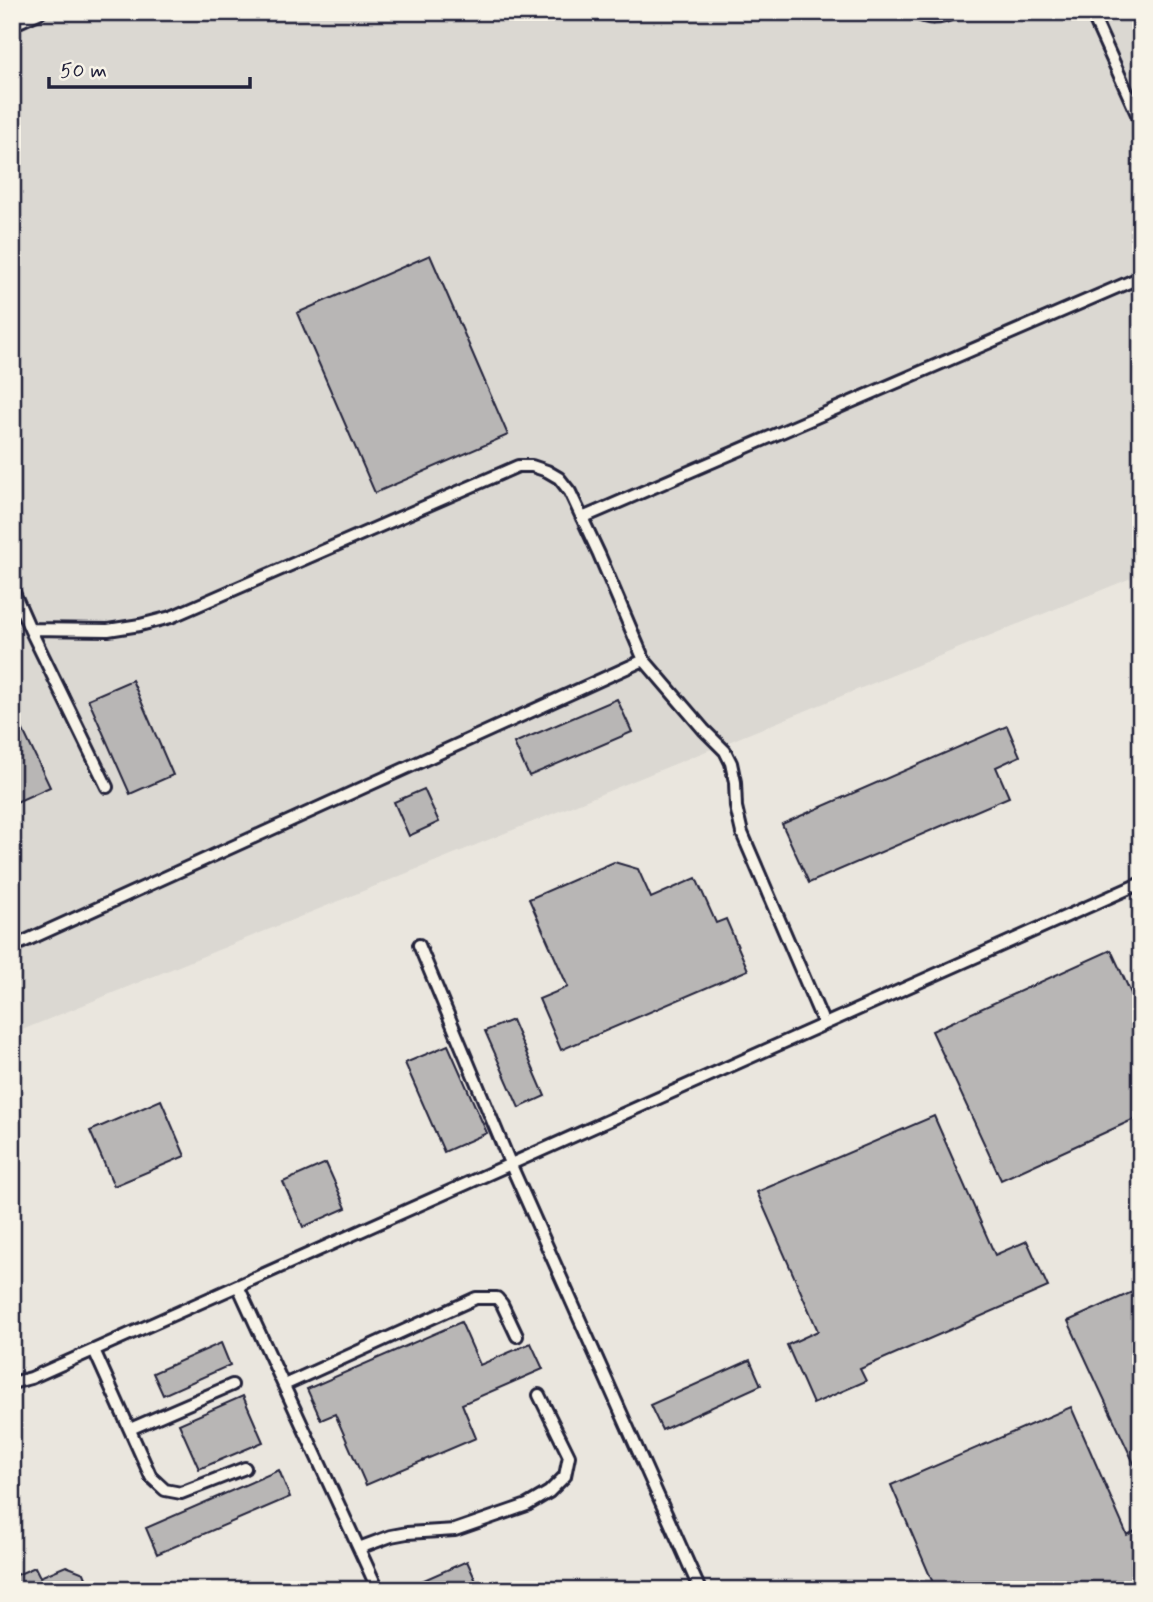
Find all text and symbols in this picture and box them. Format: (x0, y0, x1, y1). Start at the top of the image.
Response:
scale bar (49, 46, 250, 90)
text: 50 m (60, 57, 107, 85)

